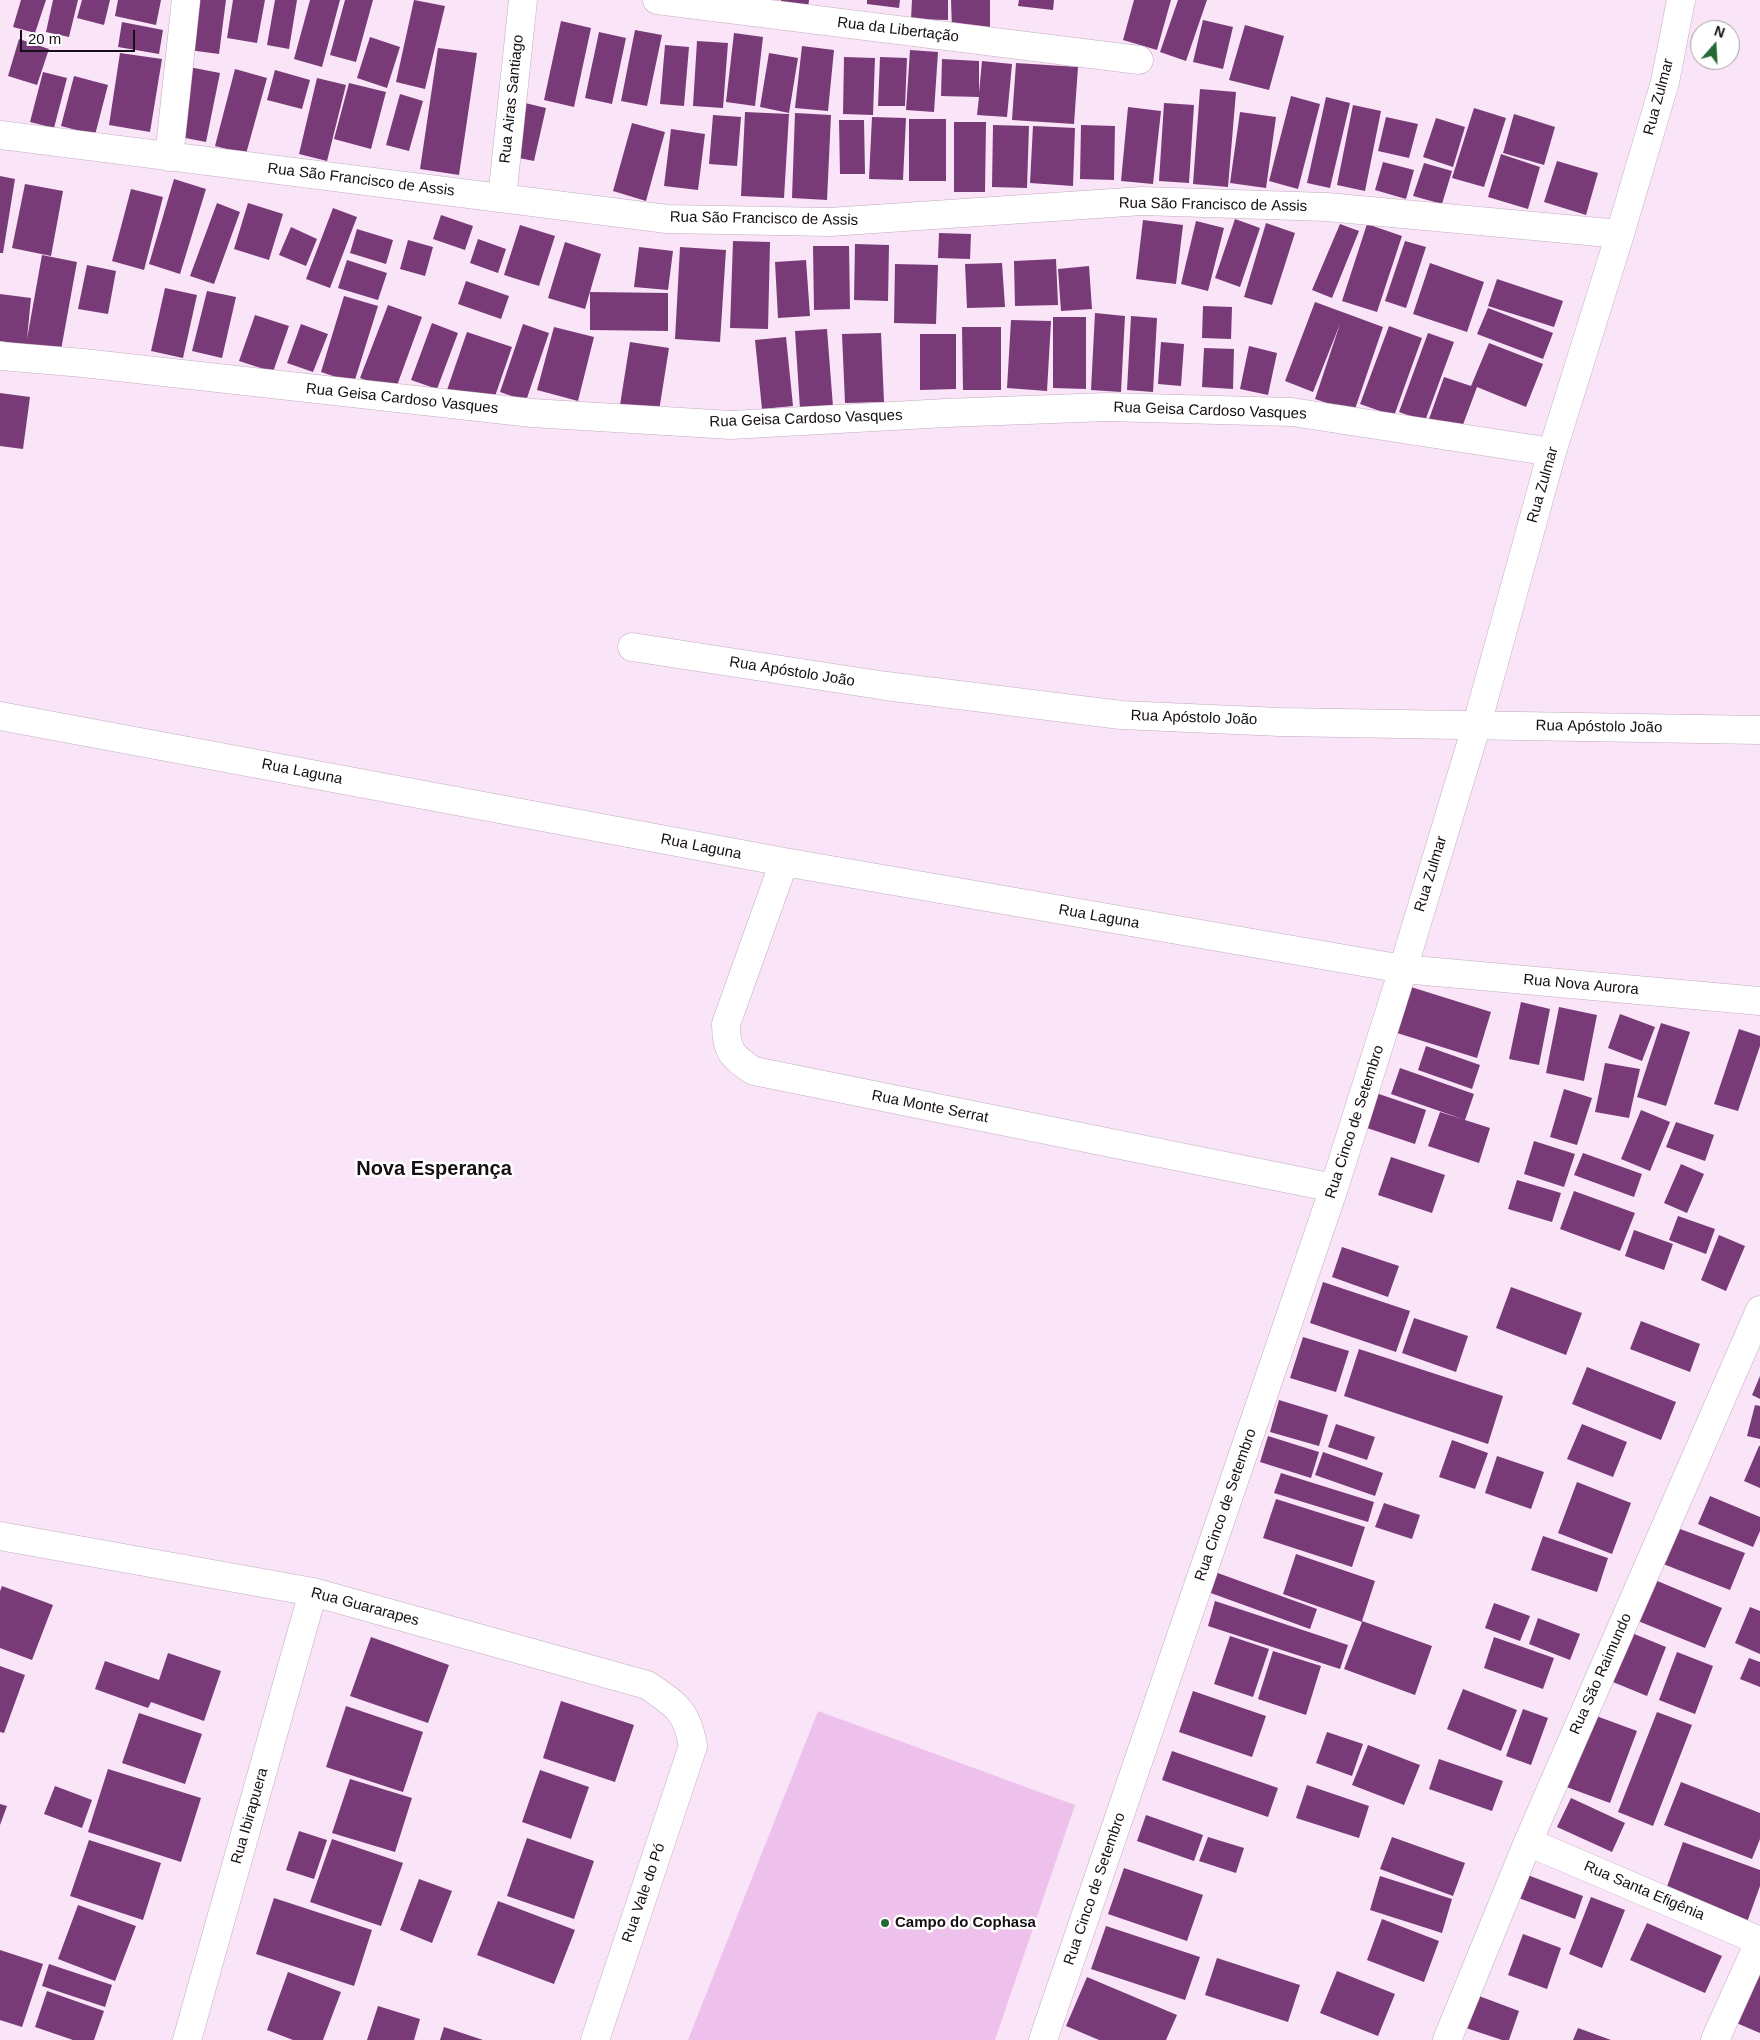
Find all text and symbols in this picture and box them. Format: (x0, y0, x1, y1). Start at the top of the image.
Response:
street label: Rua da Libertação (836, 14, 960, 46)
scale bar (22, 20, 138, 52)
north arrow (1690, 20, 1740, 70)
text: N (1712, 23, 1727, 41)
text: 20 m (28, 30, 61, 47)
street label: Rua Airas Santiago (496, 34, 528, 164)
street label: Rua Zulmar (1640, 57, 1678, 137)
street label: Rua São Francisco de Assis (266, 160, 456, 200)
street label: Rua São Francisco de Assis (1119, 194, 1307, 216)
street label: Rua São Francisco de Assis (670, 208, 858, 230)
street label: Rua Geisa Cardoso Vasques (305, 380, 499, 418)
street label: Rua Geisa Cardoso Vasques (1113, 399, 1307, 423)
street label: Rua Geisa Cardoso Vasques (709, 407, 903, 431)
street label: Rua Zulmar (1524, 445, 1562, 525)
street label: Rua Apóstolo João (728, 653, 856, 691)
street label: Rua Apóstolo João (1130, 707, 1258, 729)
street label: Rua Apóstolo João (1535, 717, 1663, 737)
street label: Rua Laguna (260, 755, 344, 789)
street label: Rua Laguna (659, 830, 743, 864)
street label: Rua Zulmar (1411, 834, 1451, 914)
street label: Rua Laguna (1057, 901, 1141, 933)
street label: Rua Nova Aurora (1522, 971, 1640, 999)
street label: Rua Cinco de Setembro (1322, 1043, 1388, 1201)
street label: Rua Monte Serrat (870, 1087, 990, 1127)
district label: Nova Esperança (356, 1157, 512, 1181)
street label: Rua Cinco de Setembro (1191, 1426, 1261, 1584)
street label: Rua Guararapes (309, 1584, 421, 1630)
street label: Rua São Raimundo (1566, 1611, 1636, 1737)
street label: Rua Ibirapuera (228, 1766, 272, 1866)
street label: Rua Cinco de Setembro (1060, 1810, 1130, 1968)
street label: Rua Vale do Pó (619, 1841, 669, 1945)
street label: Rua Santa Efigênia (1581, 1857, 1707, 1925)
place label: Campo do Cophasa (895, 1914, 1036, 1932)
marker: Campo do Cophasa (879, 1917, 891, 1929)

